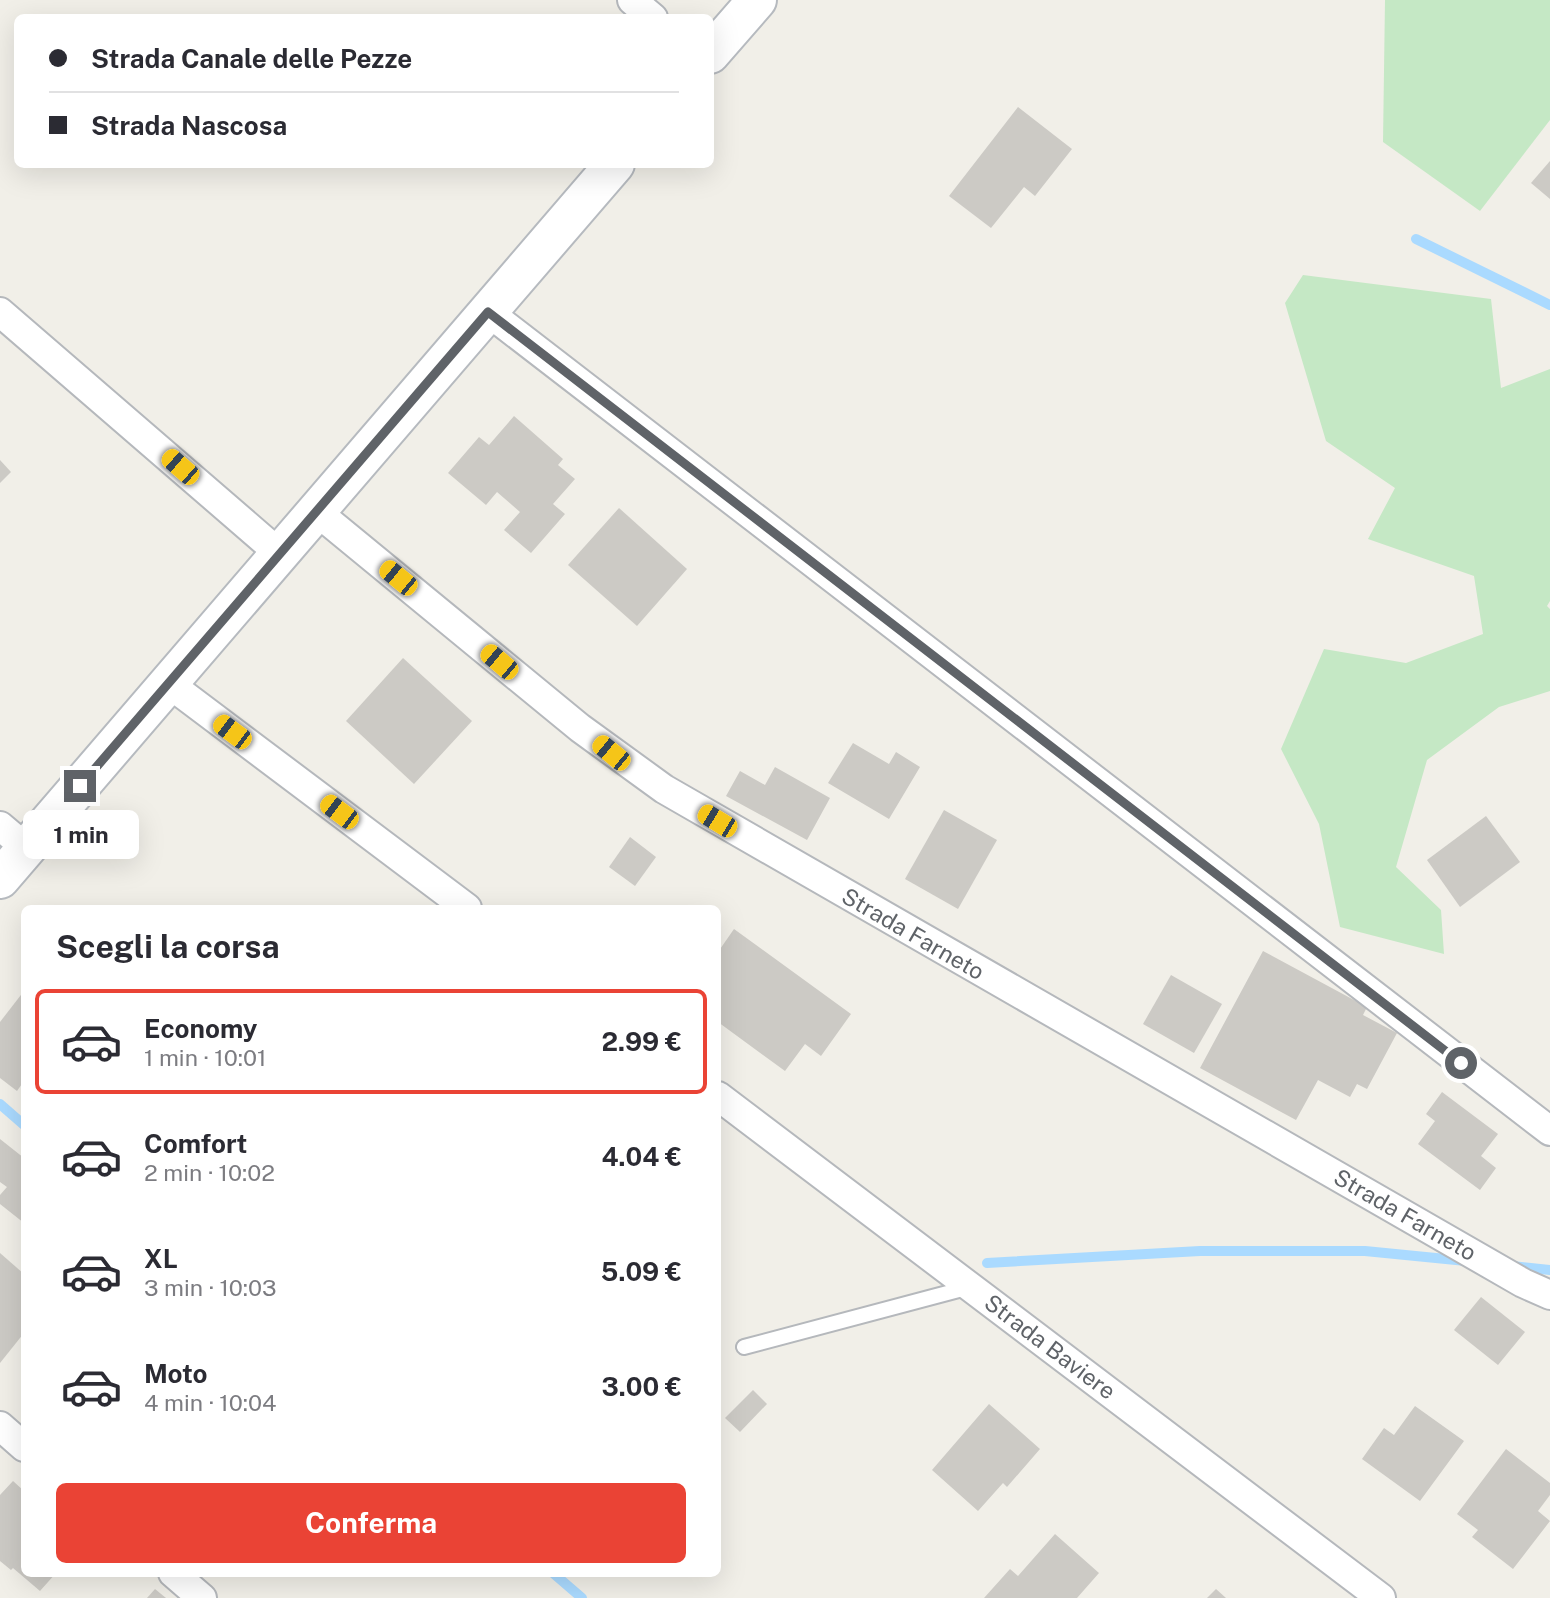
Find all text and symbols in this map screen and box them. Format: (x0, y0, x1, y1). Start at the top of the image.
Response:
text: Strada Canale delle Pezze (91, 43, 412, 74)
text: Strada Nascosa (91, 110, 287, 141)
car (158, 445, 203, 489)
car (376, 557, 421, 599)
car (477, 640, 522, 684)
car (209, 711, 256, 753)
car (589, 732, 634, 774)
route end (64, 770, 96, 802)
car (316, 791, 363, 833)
car (694, 801, 741, 841)
callout: 1 min (22, 810, 138, 860)
text: 1 min (53, 821, 109, 848)
street label: Strada Farneto (837, 882, 989, 985)
text: Scegli la corsa (56, 928, 280, 965)
icon: car (60, 1010, 123, 1073)
text: Economy (144, 1013, 257, 1044)
text: 2.99 € (601, 1026, 682, 1057)
text: 1 min · 10:01 (144, 1044, 266, 1071)
route start (1445, 1047, 1477, 1079)
icon: car (60, 1125, 123, 1188)
text: Comfort (144, 1128, 247, 1159)
text: 4.04 € (601, 1141, 682, 1172)
text: 2 min · 10:02 (144, 1159, 275, 1186)
street label: Strada Farneto (1329, 1163, 1481, 1266)
icon: car (60, 1240, 123, 1303)
text: XL (144, 1243, 178, 1274)
text: 5.09 € (601, 1256, 682, 1287)
text: 3 min · 10:03 (144, 1274, 276, 1301)
street label: Strada Baviere (979, 1289, 1121, 1405)
icon: car (60, 1355, 123, 1418)
text: Moto (144, 1358, 207, 1389)
text: 3.00 € (601, 1371, 682, 1402)
text: 4 min · 10:04 (144, 1389, 276, 1416)
button: Conferma (56, 1483, 686, 1563)

